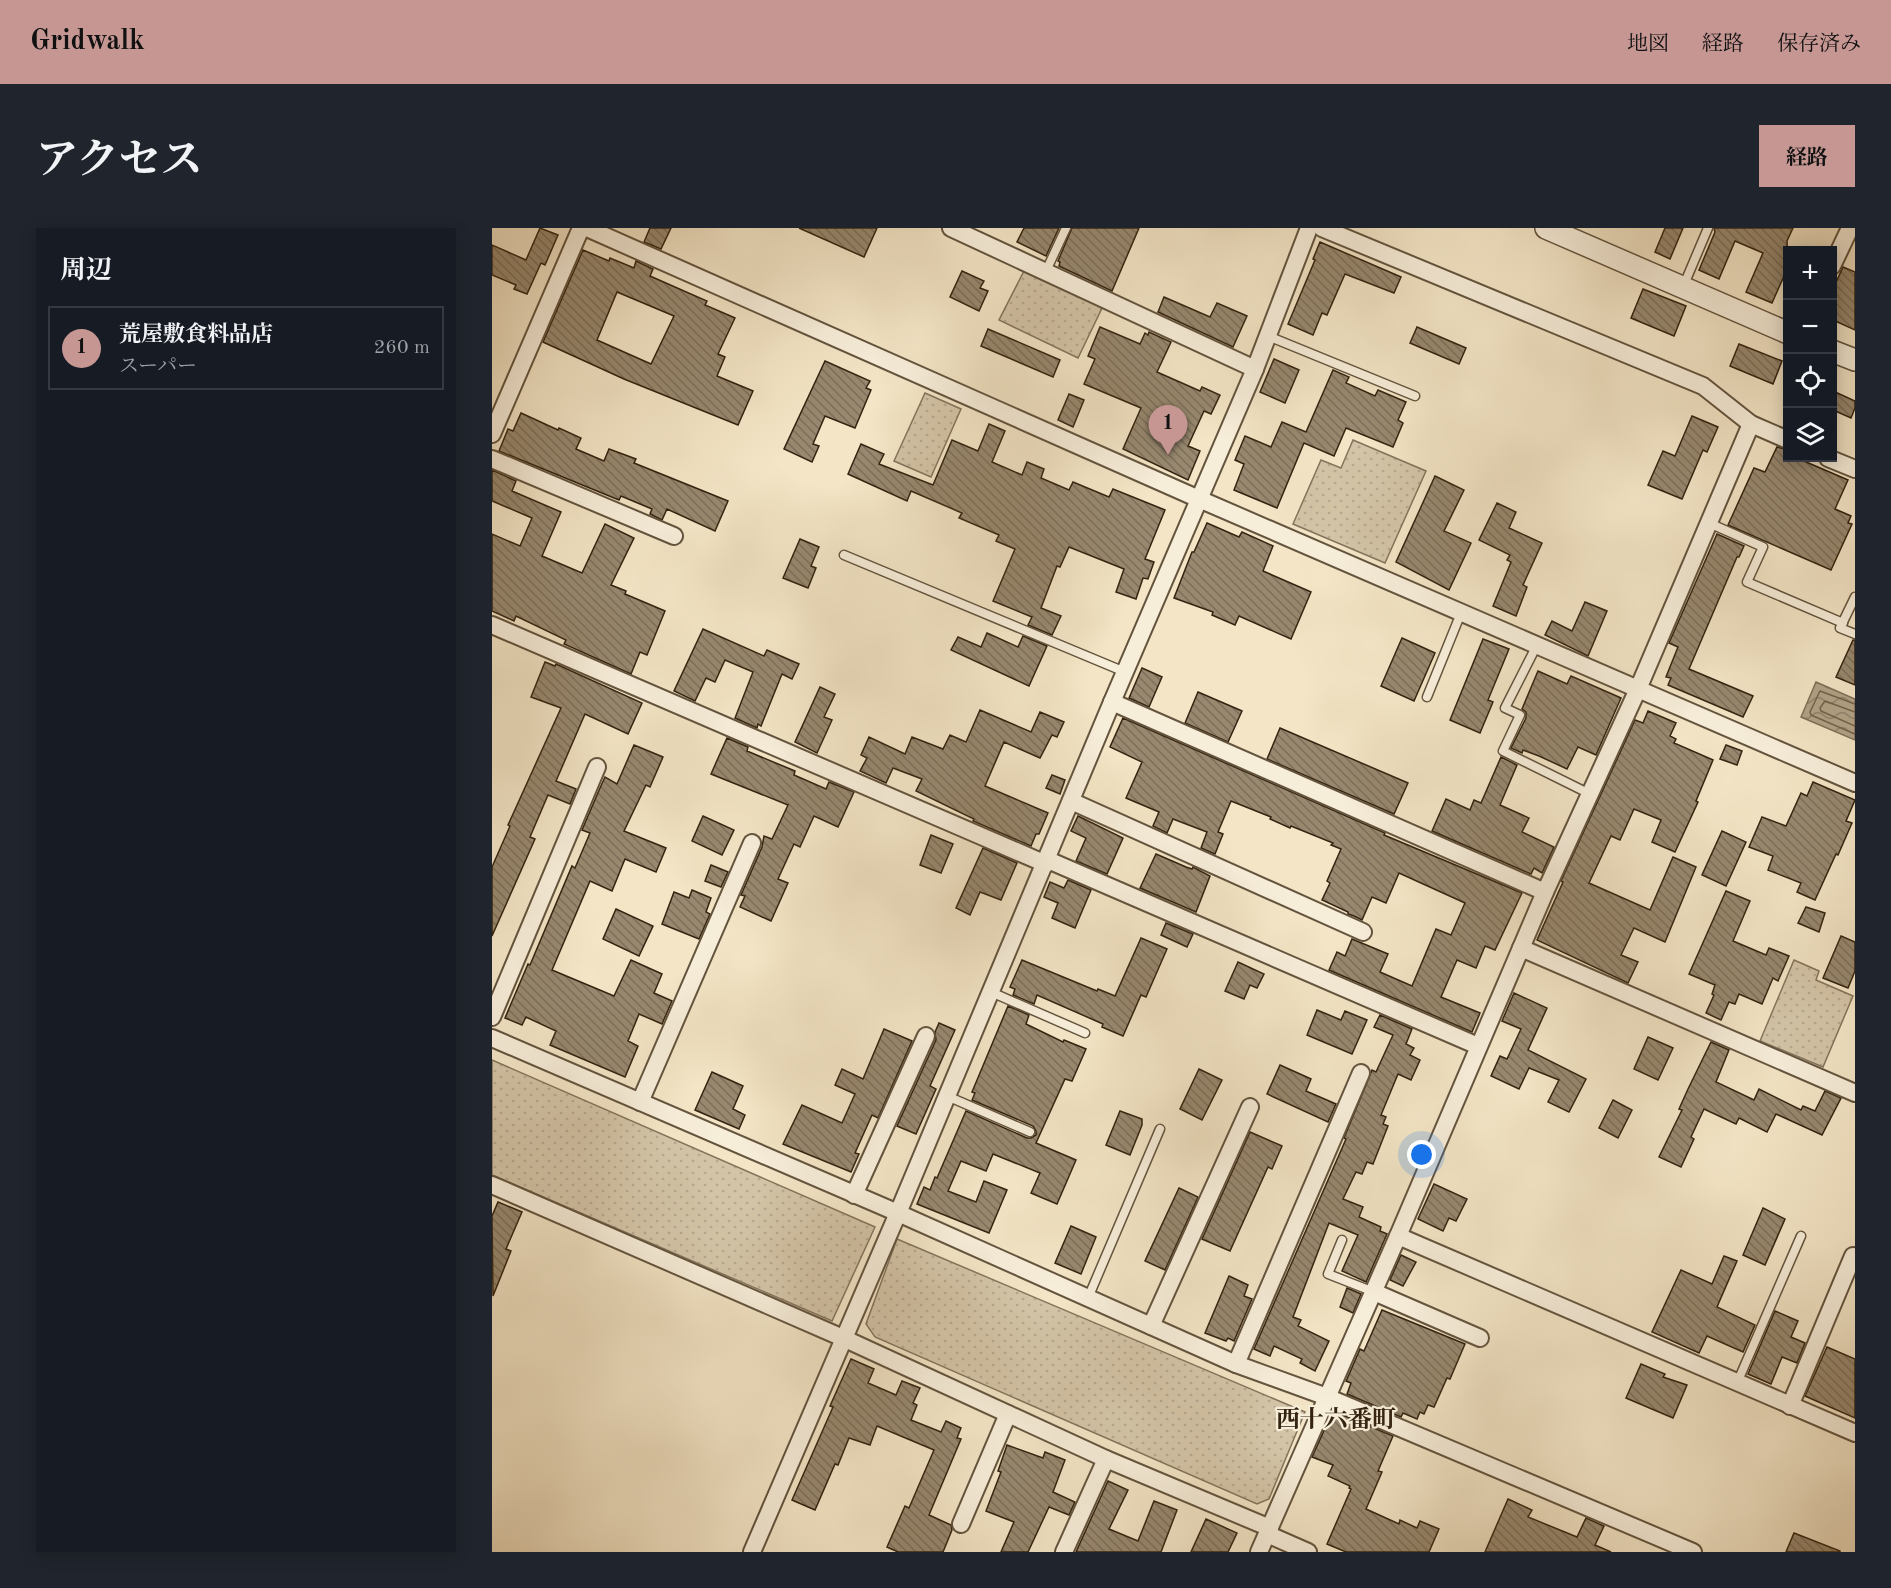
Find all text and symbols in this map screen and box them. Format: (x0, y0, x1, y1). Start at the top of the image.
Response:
text: Gridwalk (30, 28, 145, 56)
text: 地図 (1627, 34, 1669, 55)
text: 経路 (1702, 34, 1744, 55)
text: 保存済み (1777, 34, 1861, 55)
button: 経路 (1759, 125, 1855, 187)
text: アクセス (36, 141, 203, 183)
map controls (1783, 246, 1837, 462)
button: + (1783, 246, 1837, 300)
text: 周辺 (60, 258, 112, 284)
button: − (1783, 300, 1837, 354)
text: 荒屋敷食料品店 (119, 324, 273, 346)
text: 1 (76, 338, 87, 358)
text: 260 m (374, 338, 430, 358)
button: locate (1783, 354, 1837, 408)
text: スーパー (119, 357, 197, 377)
pin: 1 (1148, 406, 1188, 455)
button: layers (1783, 408, 1837, 462)
your location (1407, 1140, 1436, 1169)
district label: 西十六番町 (1276, 1406, 1396, 1433)

